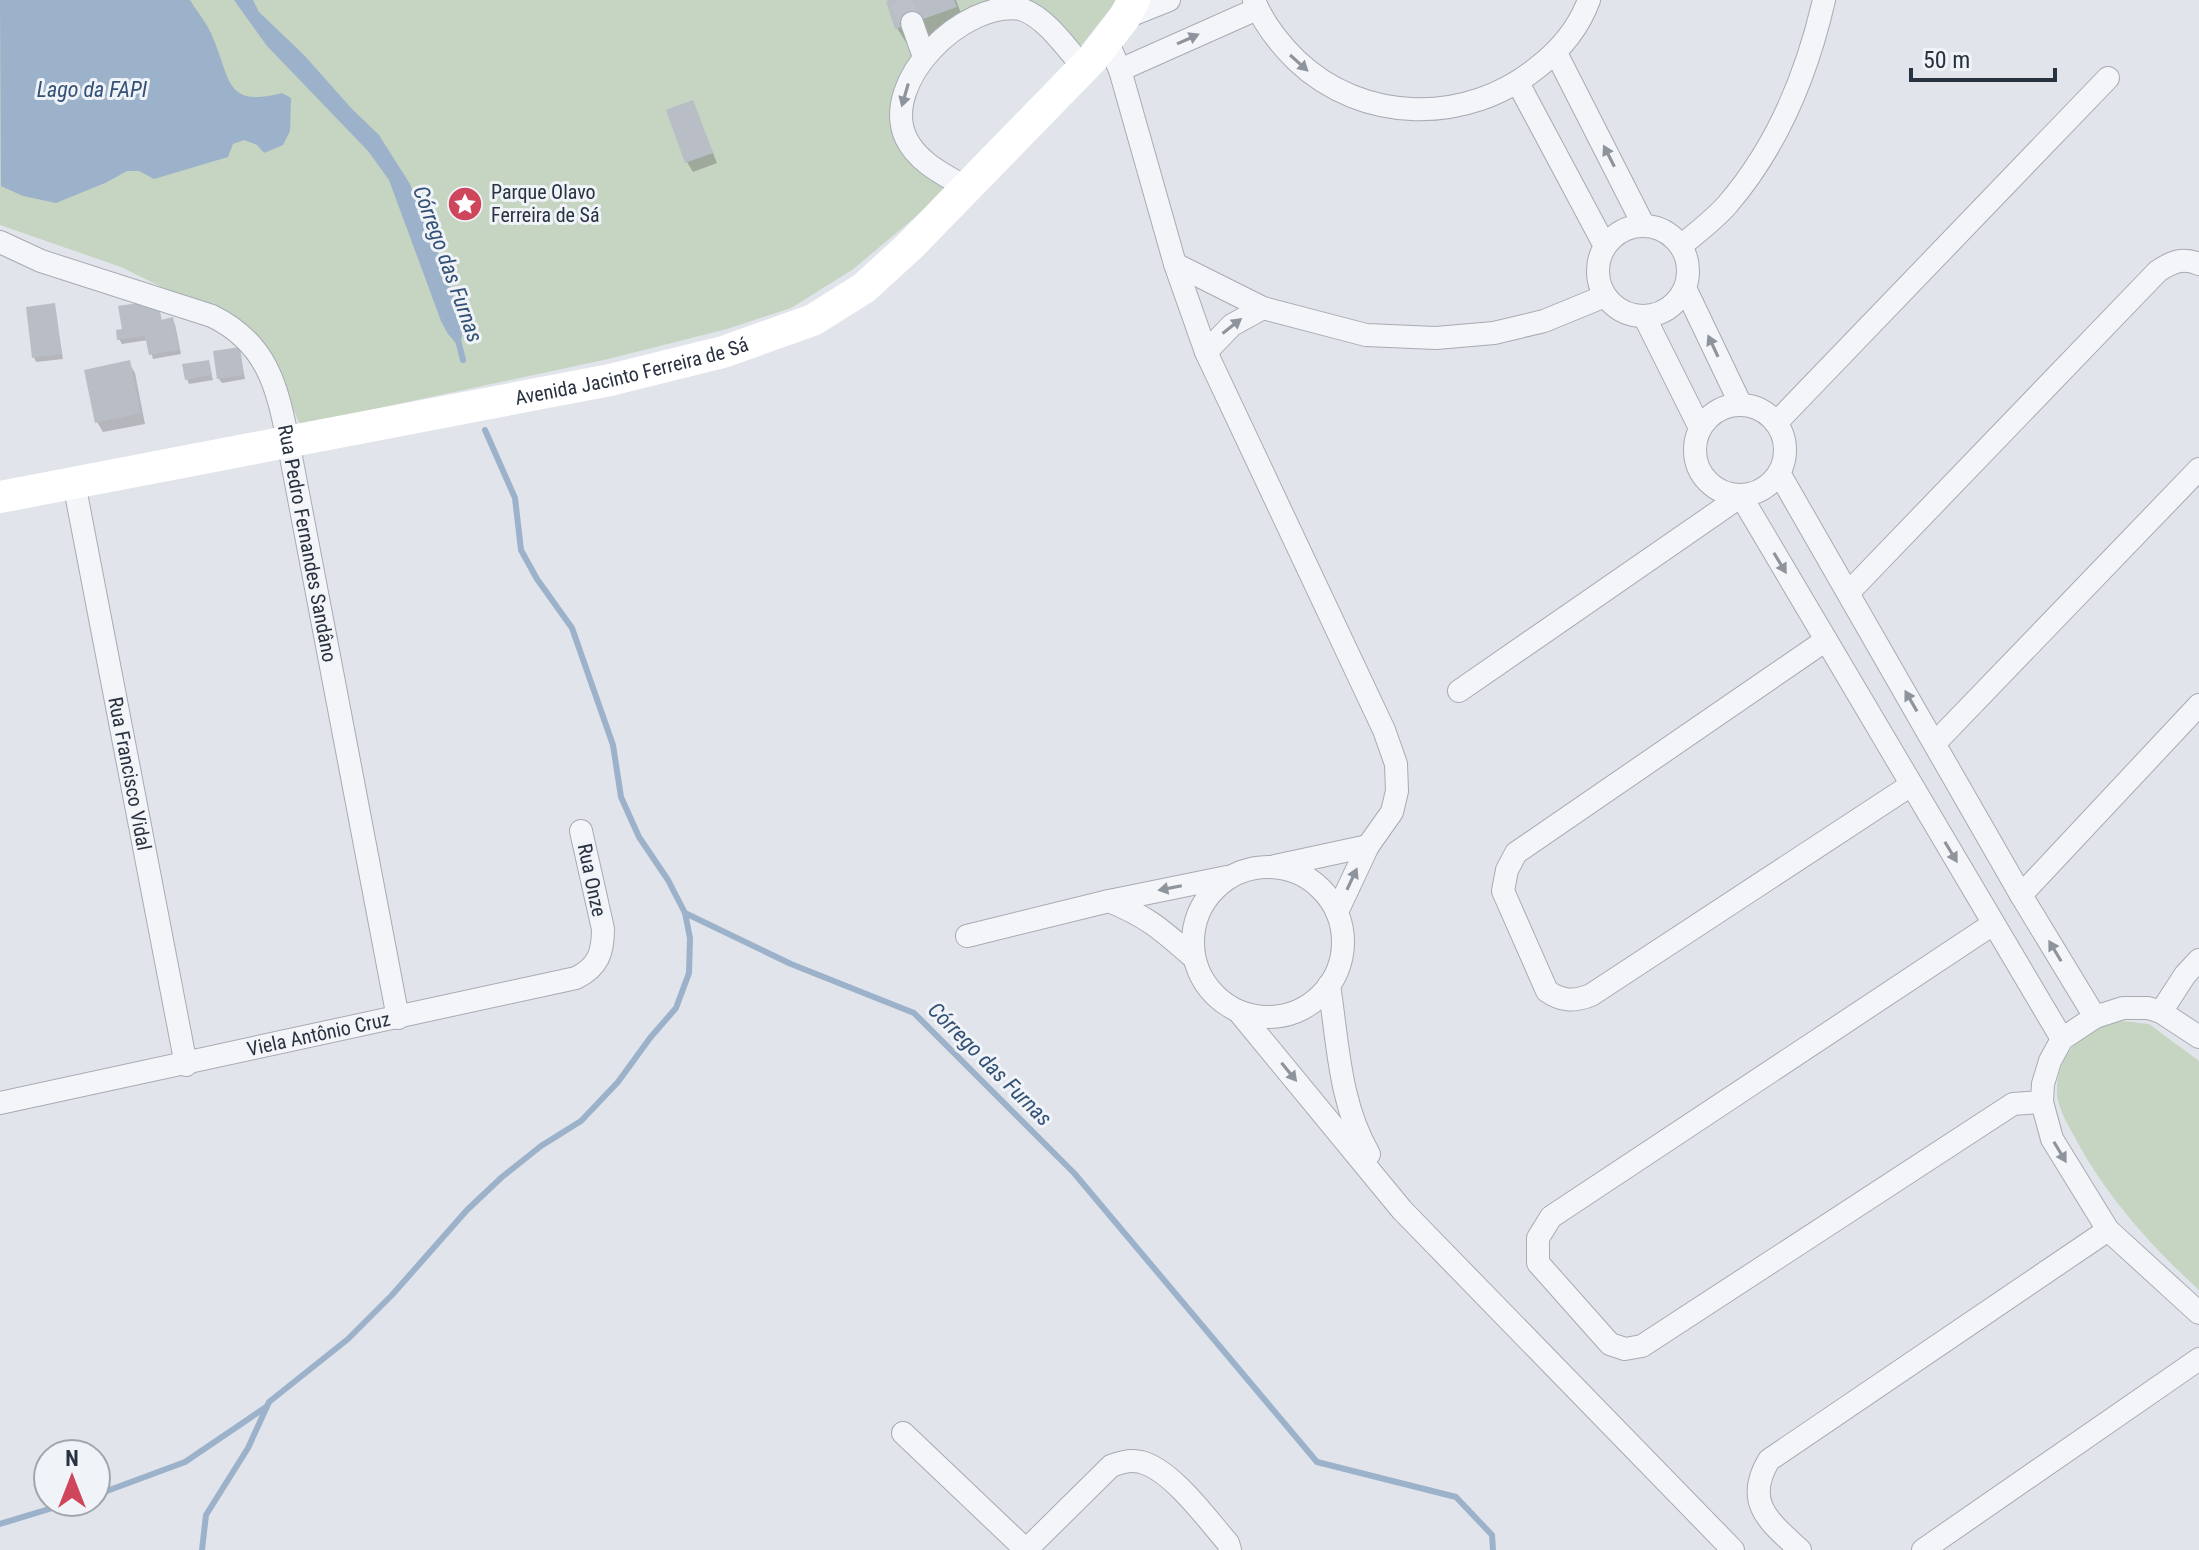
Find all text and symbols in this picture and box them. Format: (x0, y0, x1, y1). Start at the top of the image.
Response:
scale bar (1911, 32, 2055, 82)
one-way arrow (1177, 33, 1200, 46)
text: 50 m (1923, 46, 1970, 74)
one-way arrow (1290, 53, 1309, 71)
water label: Lago da FAPI (37, 77, 148, 102)
one-way arrow (898, 83, 911, 107)
one-way arrow (1602, 145, 1615, 168)
place label: Parque Olavo Ferreira de Sá (491, 180, 599, 227)
water label: Córrego das Furnas (408, 182, 488, 346)
place icon: Parque Olavo Ferreira de Sá (446, 185, 484, 223)
one-way arrow (1222, 319, 1242, 335)
street label: Avenida Jacinto Ferreira de Sá (513, 332, 751, 410)
one-way arrow (1706, 335, 1720, 358)
street label: Rua Pedro Fernandes Sandâno (273, 422, 342, 664)
one-way arrow (1773, 552, 1787, 574)
one-way arrow (1904, 690, 1918, 713)
street label: Rua Francisco Vidal (103, 695, 156, 852)
street label: Rua Onze (573, 841, 611, 919)
one-way arrow (1944, 841, 1958, 863)
one-way arrow (1346, 867, 1359, 891)
one-way arrow (1157, 883, 1182, 895)
one-way arrow (2048, 940, 2062, 962)
water label: Córrego das Furnas (923, 997, 1057, 1131)
street label: Viela Antônio Cruz (245, 1007, 392, 1061)
one-way arrow (1280, 1062, 1297, 1082)
one-way arrow (2053, 1141, 2067, 1163)
north arrow (32, 1438, 112, 1518)
text: N (65, 1446, 79, 1471)

